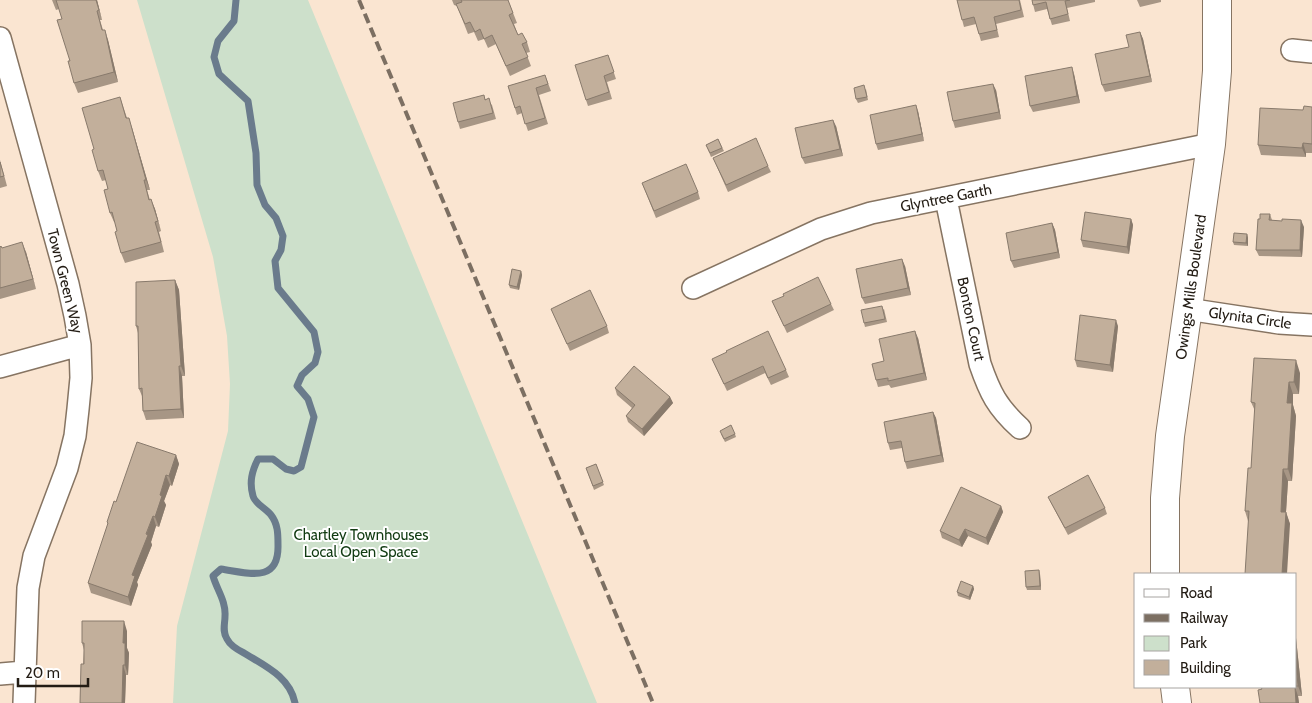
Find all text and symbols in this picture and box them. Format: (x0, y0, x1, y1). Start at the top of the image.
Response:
street label: Glyntree Garth (899, 180, 993, 216)
street label: Owings Mills Boulevard (1172, 213, 1210, 361)
street label: Town Green Way (43, 227, 87, 336)
street label: Bonton Court (953, 275, 989, 363)
street label: Glynita Circle (1207, 303, 1293, 333)
park label: Chartley Townhouses Local Open Space (294, 526, 428, 561)
legend (1134, 573, 1297, 688)
text: Road (1180, 584, 1213, 602)
text: Railway (1180, 609, 1229, 627)
text: Park (1180, 634, 1207, 652)
scale bar (18, 656, 88, 688)
text: Building (1180, 659, 1231, 677)
text: 20 m (25, 664, 60, 682)

